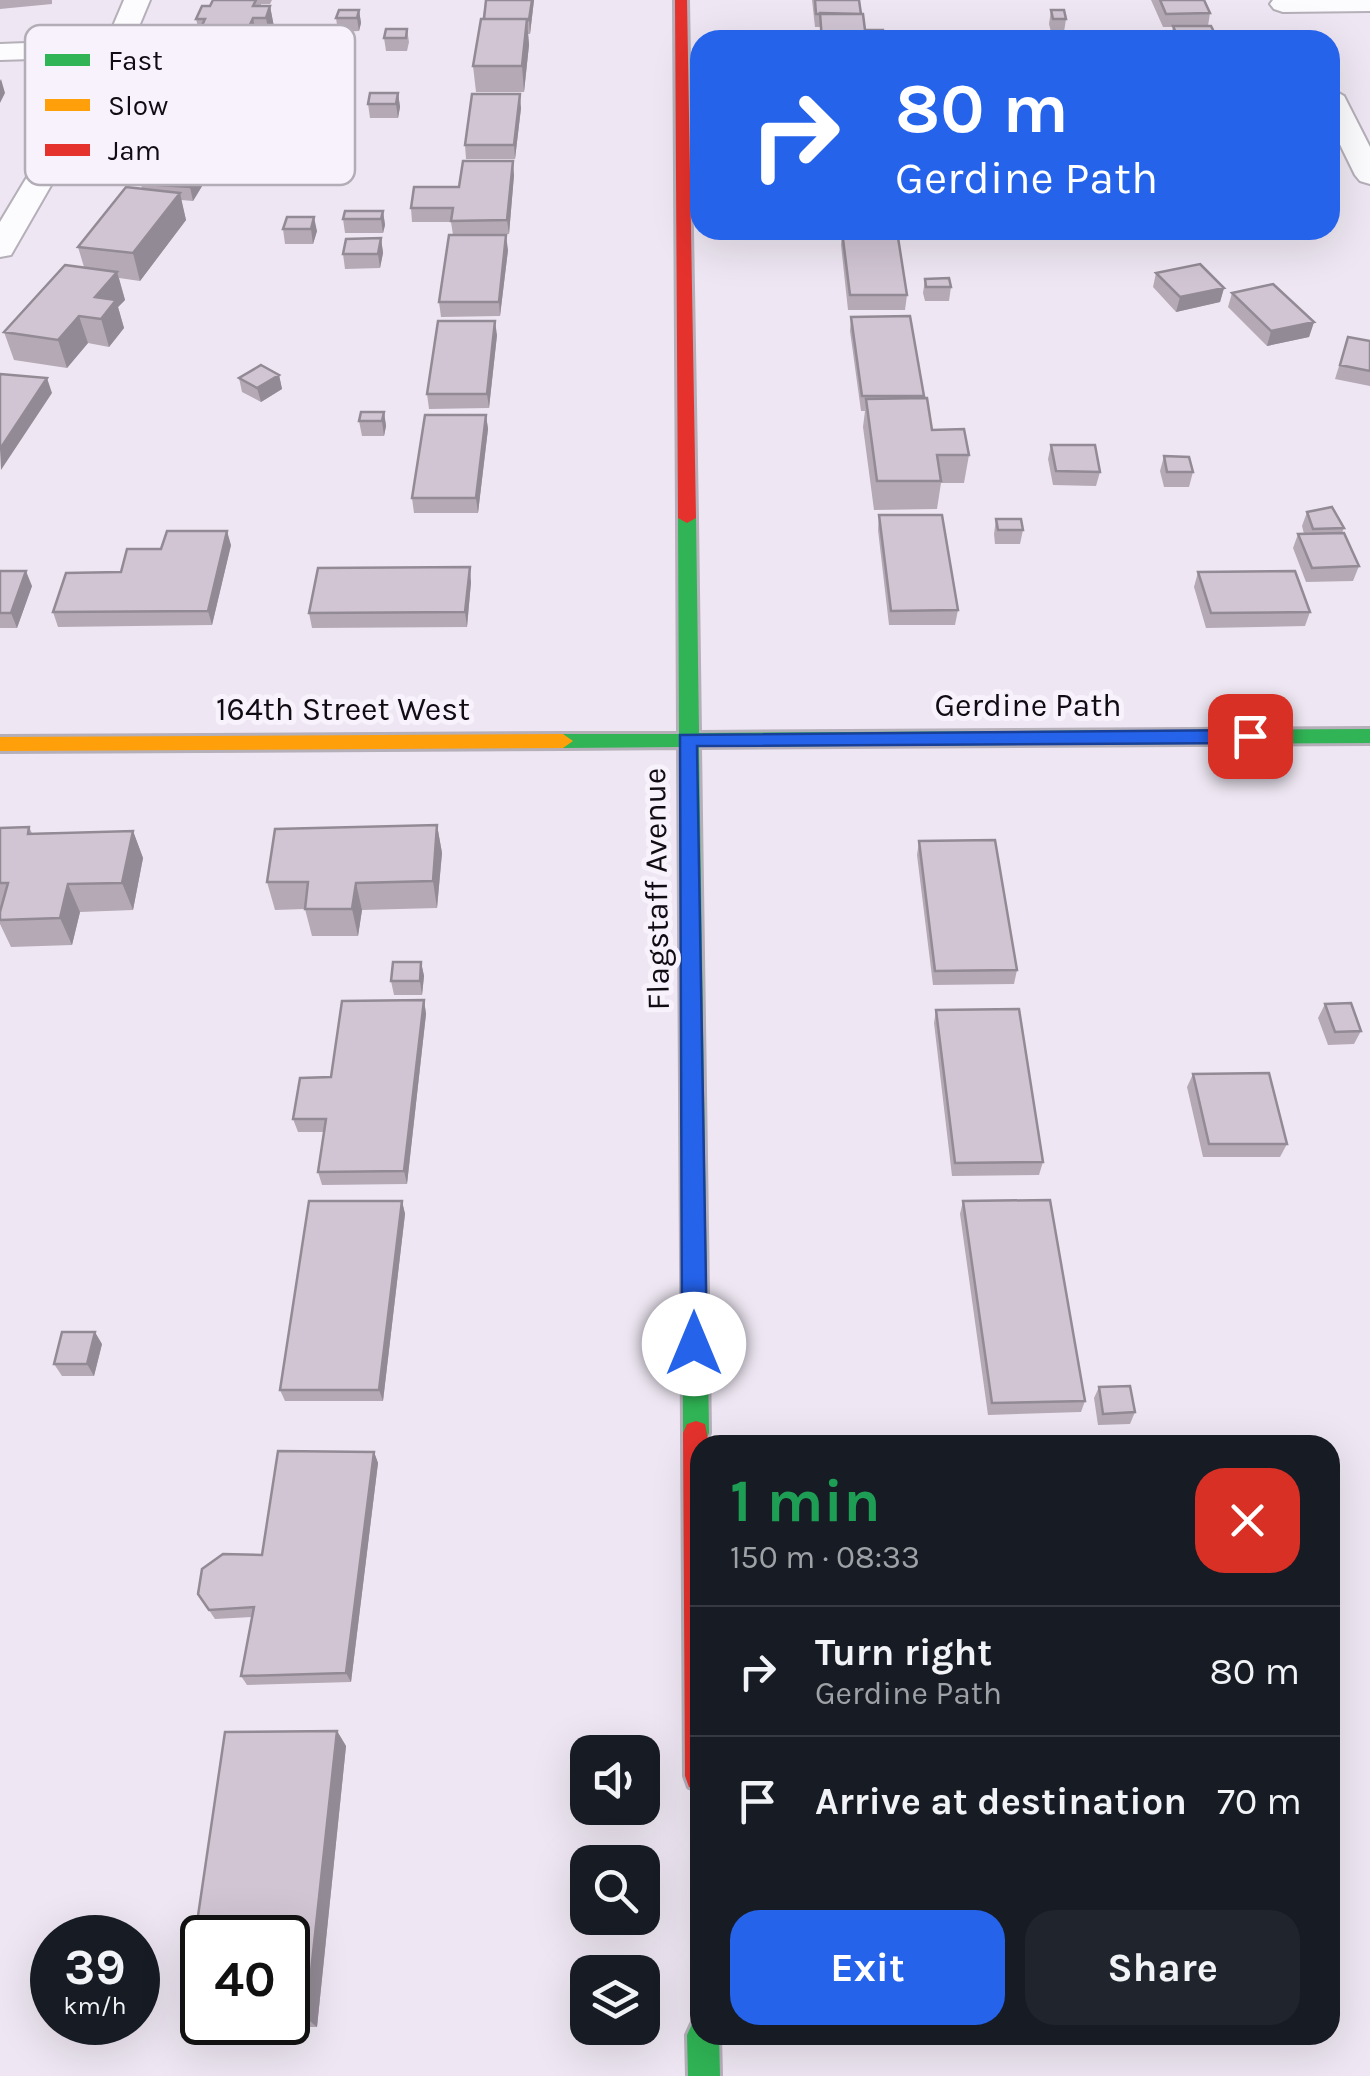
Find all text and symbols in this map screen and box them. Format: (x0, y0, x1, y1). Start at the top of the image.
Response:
legend (25, 25, 355, 185)
text: Fast (108, 44, 163, 77)
text: 80 m (895, 68, 1069, 150)
icon: right (730, 70, 860, 200)
text: Slow (108, 89, 168, 122)
text: Jam (108, 134, 161, 167)
text: Gerdine Path (895, 152, 1158, 204)
street label: Gerdine Path (934, 687, 1122, 724)
street label: 164th Street West (216, 691, 470, 728)
pin (1208, 694, 1293, 779)
icon: arrive (1223, 709, 1278, 764)
street label: Flagstaff Avenue (636, 767, 677, 1011)
position arrow (642, 1292, 746, 1396)
text: 1 min (730, 1466, 881, 1536)
button: close (1195, 1468, 1300, 1573)
text: 150 m · 08:33 (730, 1539, 920, 1576)
text: Turn right (815, 1630, 992, 1675)
icon: right (730, 1644, 785, 1699)
text: 80 m (1210, 1649, 1300, 1694)
text: Gerdine Path (815, 1675, 1002, 1712)
map controls (570, 1735, 660, 2045)
button: sound (570, 1735, 660, 1825)
icon: arrive (730, 1774, 785, 1829)
text: Arrive at destination (815, 1779, 1187, 1824)
text: 70 m (1217, 1779, 1302, 1824)
button: search (570, 1845, 660, 1935)
button: Exit (730, 1910, 1005, 2025)
button: Share (1025, 1910, 1300, 2025)
speed limit sign: 40 (180, 1915, 310, 2045)
text: 39 (64, 1938, 126, 1997)
button: layers (570, 1955, 660, 2045)
text: km/h (63, 1991, 127, 2020)

